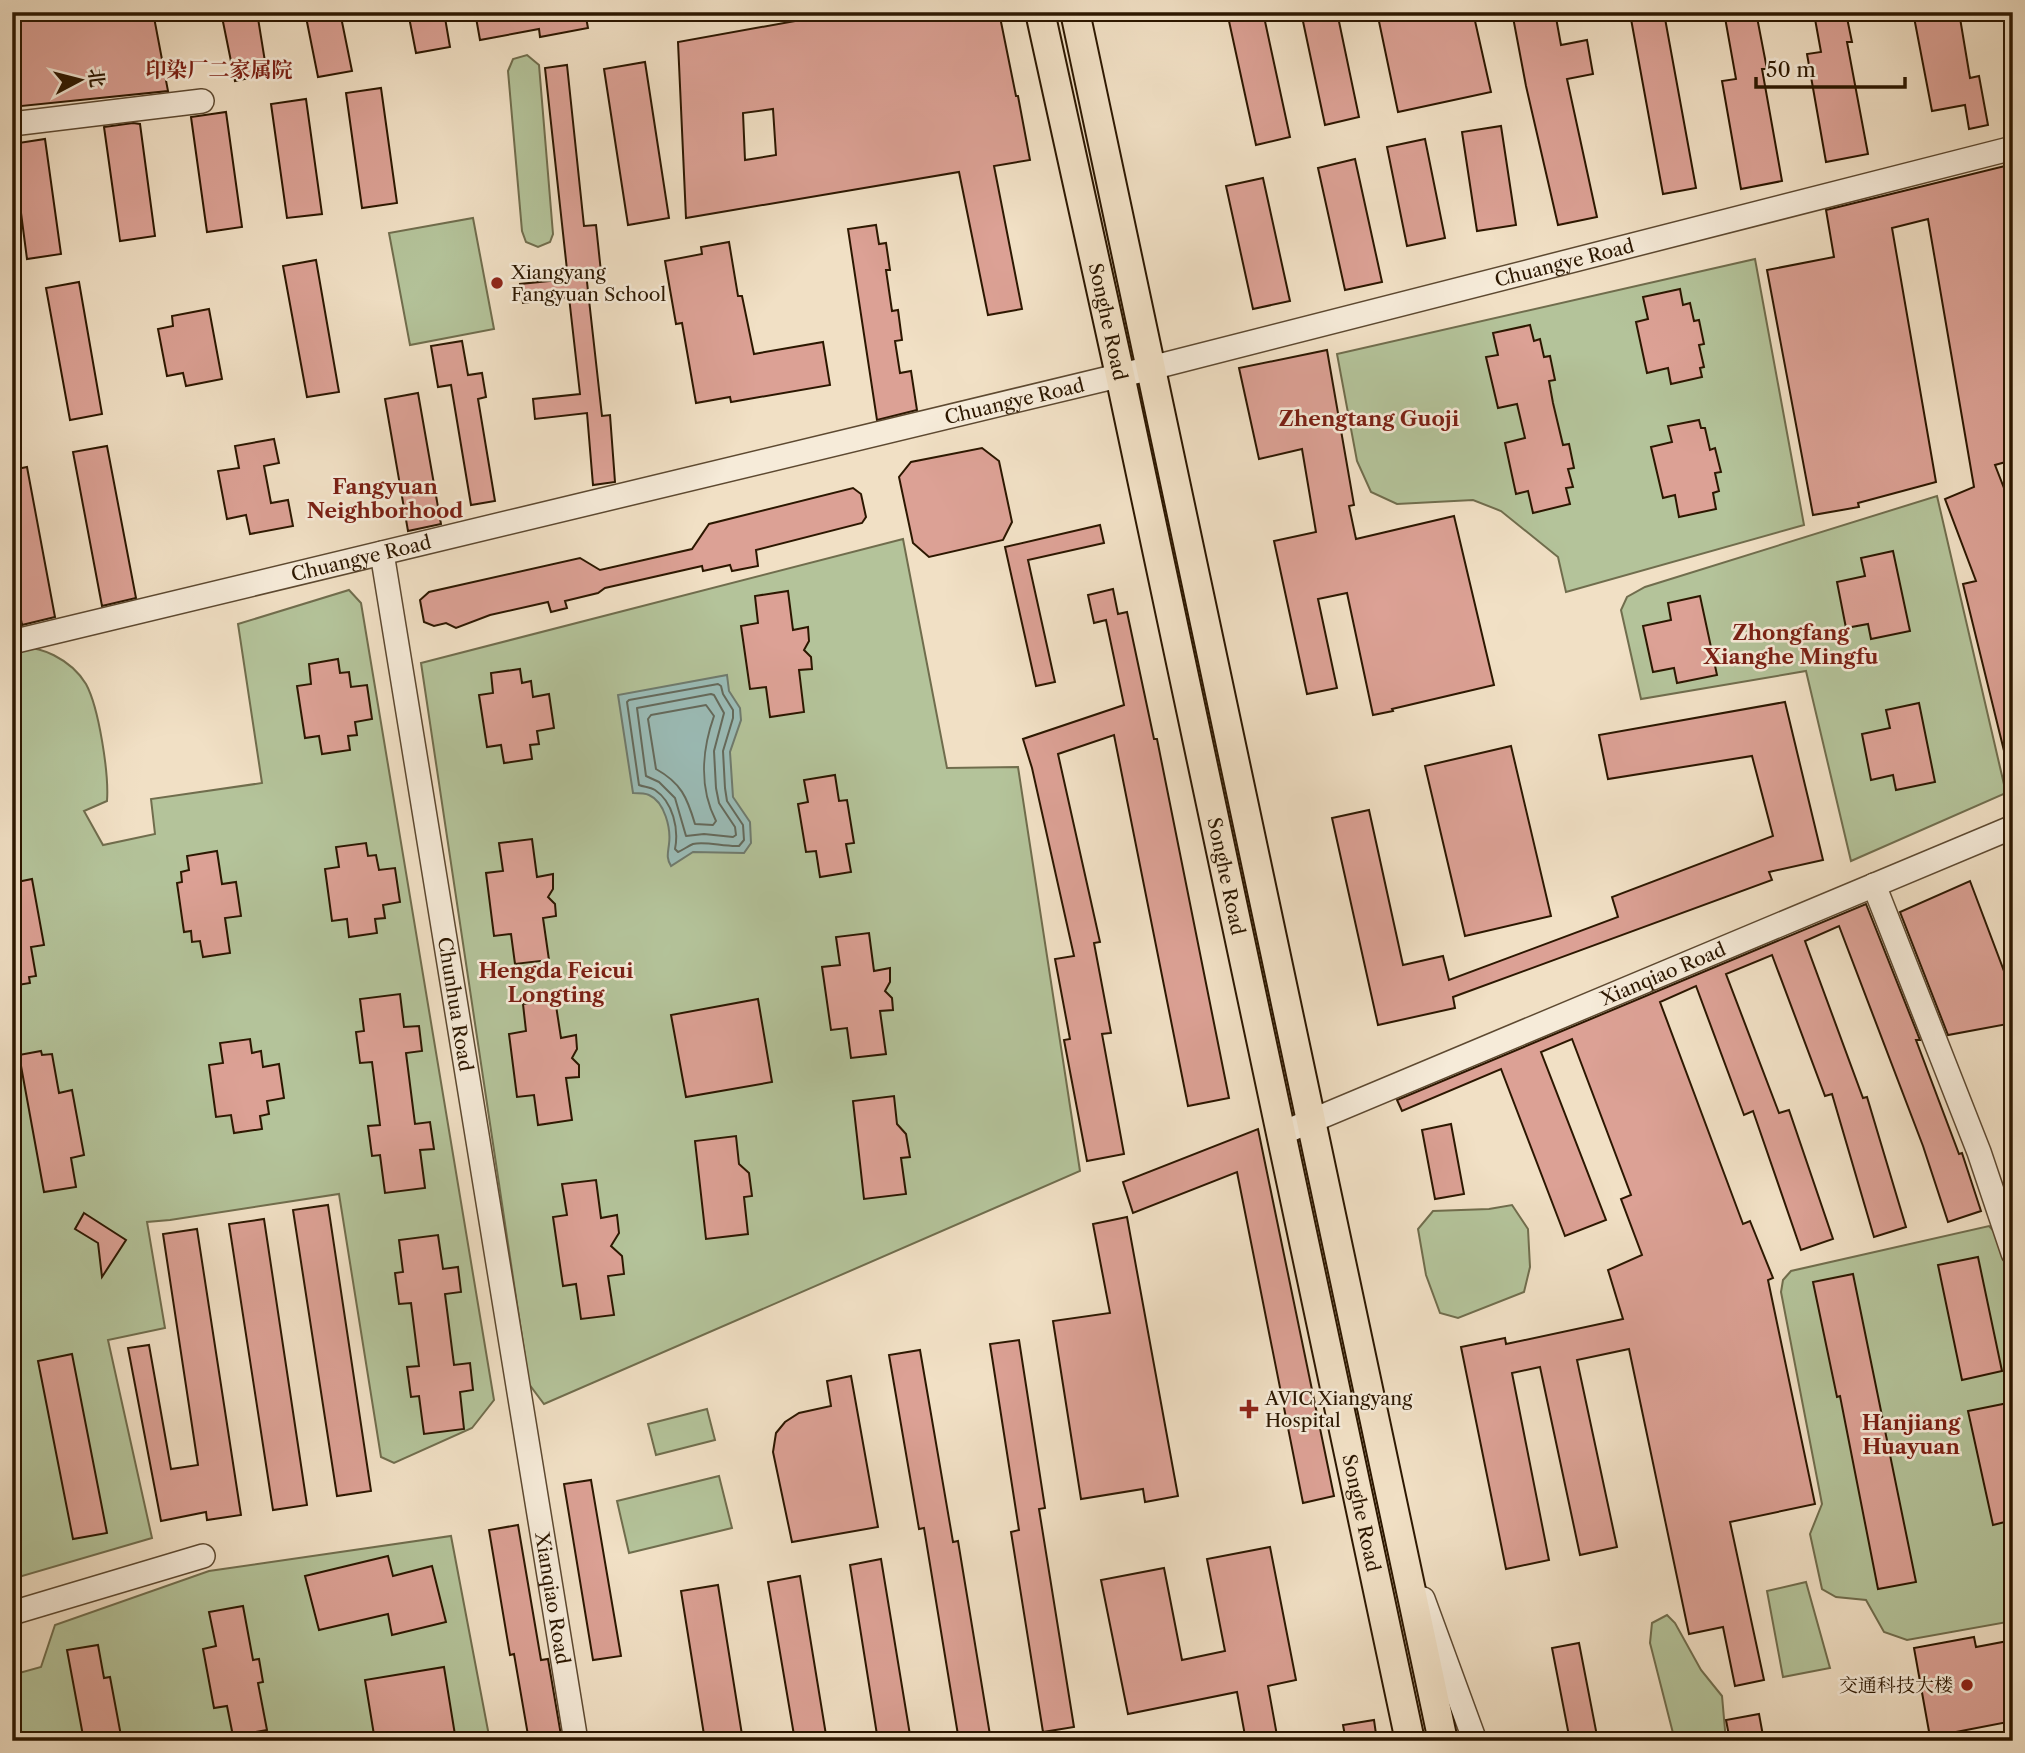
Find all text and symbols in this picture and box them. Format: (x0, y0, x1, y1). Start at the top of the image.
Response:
north arrow (46, 46, 116, 116)
scale bar (1756, 46, 1904, 90)
district label: 印染厂二家属院 (146, 57, 293, 82)
text: 50 m (1766, 57, 1816, 82)
text: 北 (84, 67, 109, 89)
street label: Chuangye Road (1492, 234, 1637, 291)
place label: Xiangyang Fangyuan School (510, 261, 666, 306)
street label: Songhe Road (1084, 261, 1132, 383)
marker: Xiangyang Fangyuan School (489, 275, 505, 291)
street label: Chuangye Road (942, 373, 1087, 429)
district label: Zhengtang Guoji (1279, 406, 1460, 431)
district label: Fangyuan Neighborhood (307, 474, 463, 523)
street label: Chuangye Road (289, 530, 434, 586)
district label: Zhongfang Xianghe Mingfu (1703, 620, 1879, 669)
street label: Songhe Road (1203, 815, 1250, 937)
street label: Chunhua Road (433, 935, 478, 1073)
street label: Xianqiao Road (1596, 937, 1729, 1011)
district label: Hengda Feicui Longting (478, 958, 634, 1007)
place label: AVIC Xiangyang Hospital (1264, 1387, 1413, 1432)
marker: AVIC Xiangyang Hospital (1239, 1399, 1259, 1419)
district label: Hanjiang Huayuan (1862, 1410, 1961, 1459)
street label: Songhe Road (1338, 1452, 1385, 1574)
street label: Xianqiao Road (530, 1529, 575, 1666)
place label: 交通科技大楼 (1839, 1674, 1953, 1697)
marker: 交通科技大楼 (1959, 1677, 1975, 1693)

